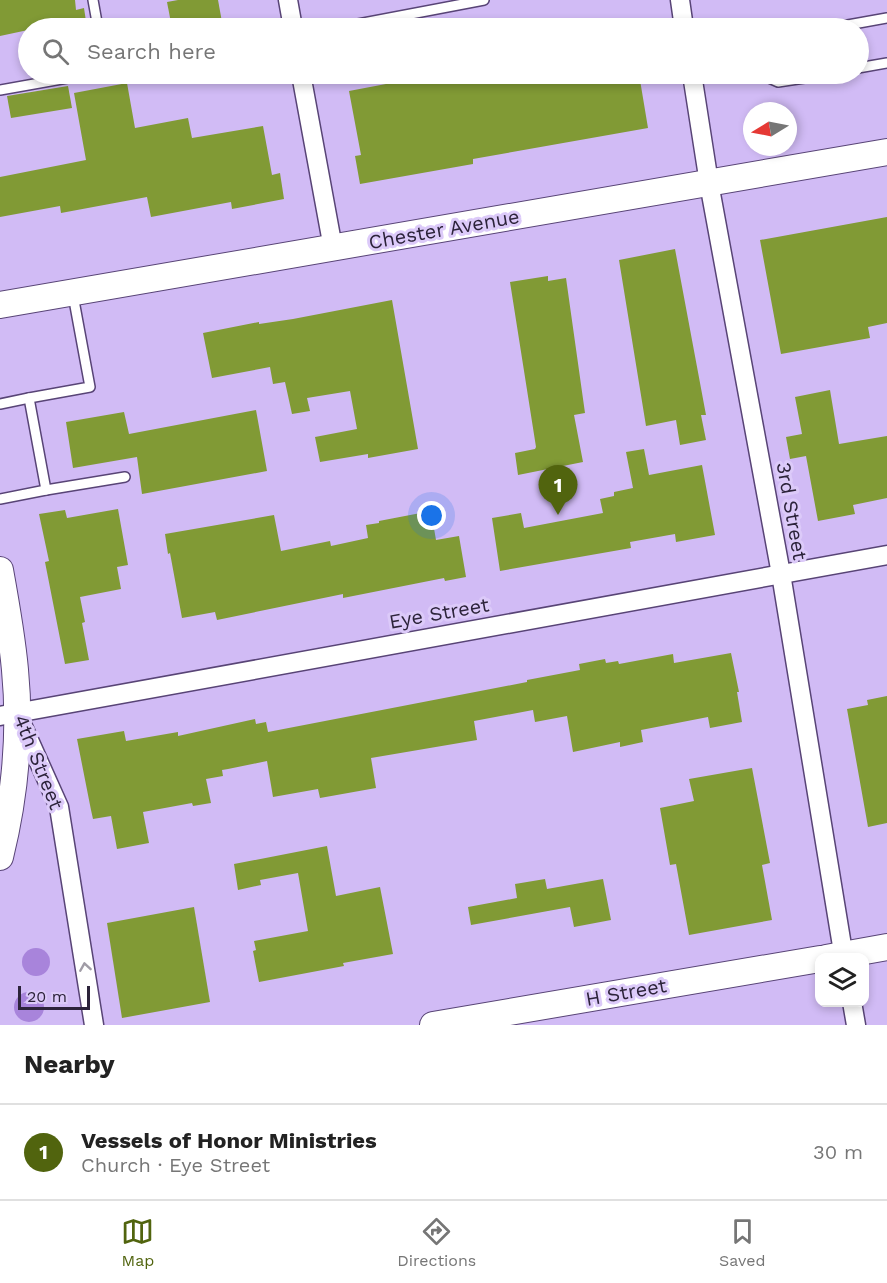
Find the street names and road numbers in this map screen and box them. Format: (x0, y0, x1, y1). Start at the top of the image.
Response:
street label: Chester Avenue (367, 204, 521, 254)
street label: 3rd Street (772, 460, 813, 562)
street label: Eye Street (387, 592, 491, 634)
street label: 4th Street (9, 711, 69, 813)
street label: H Street (584, 973, 669, 1011)

